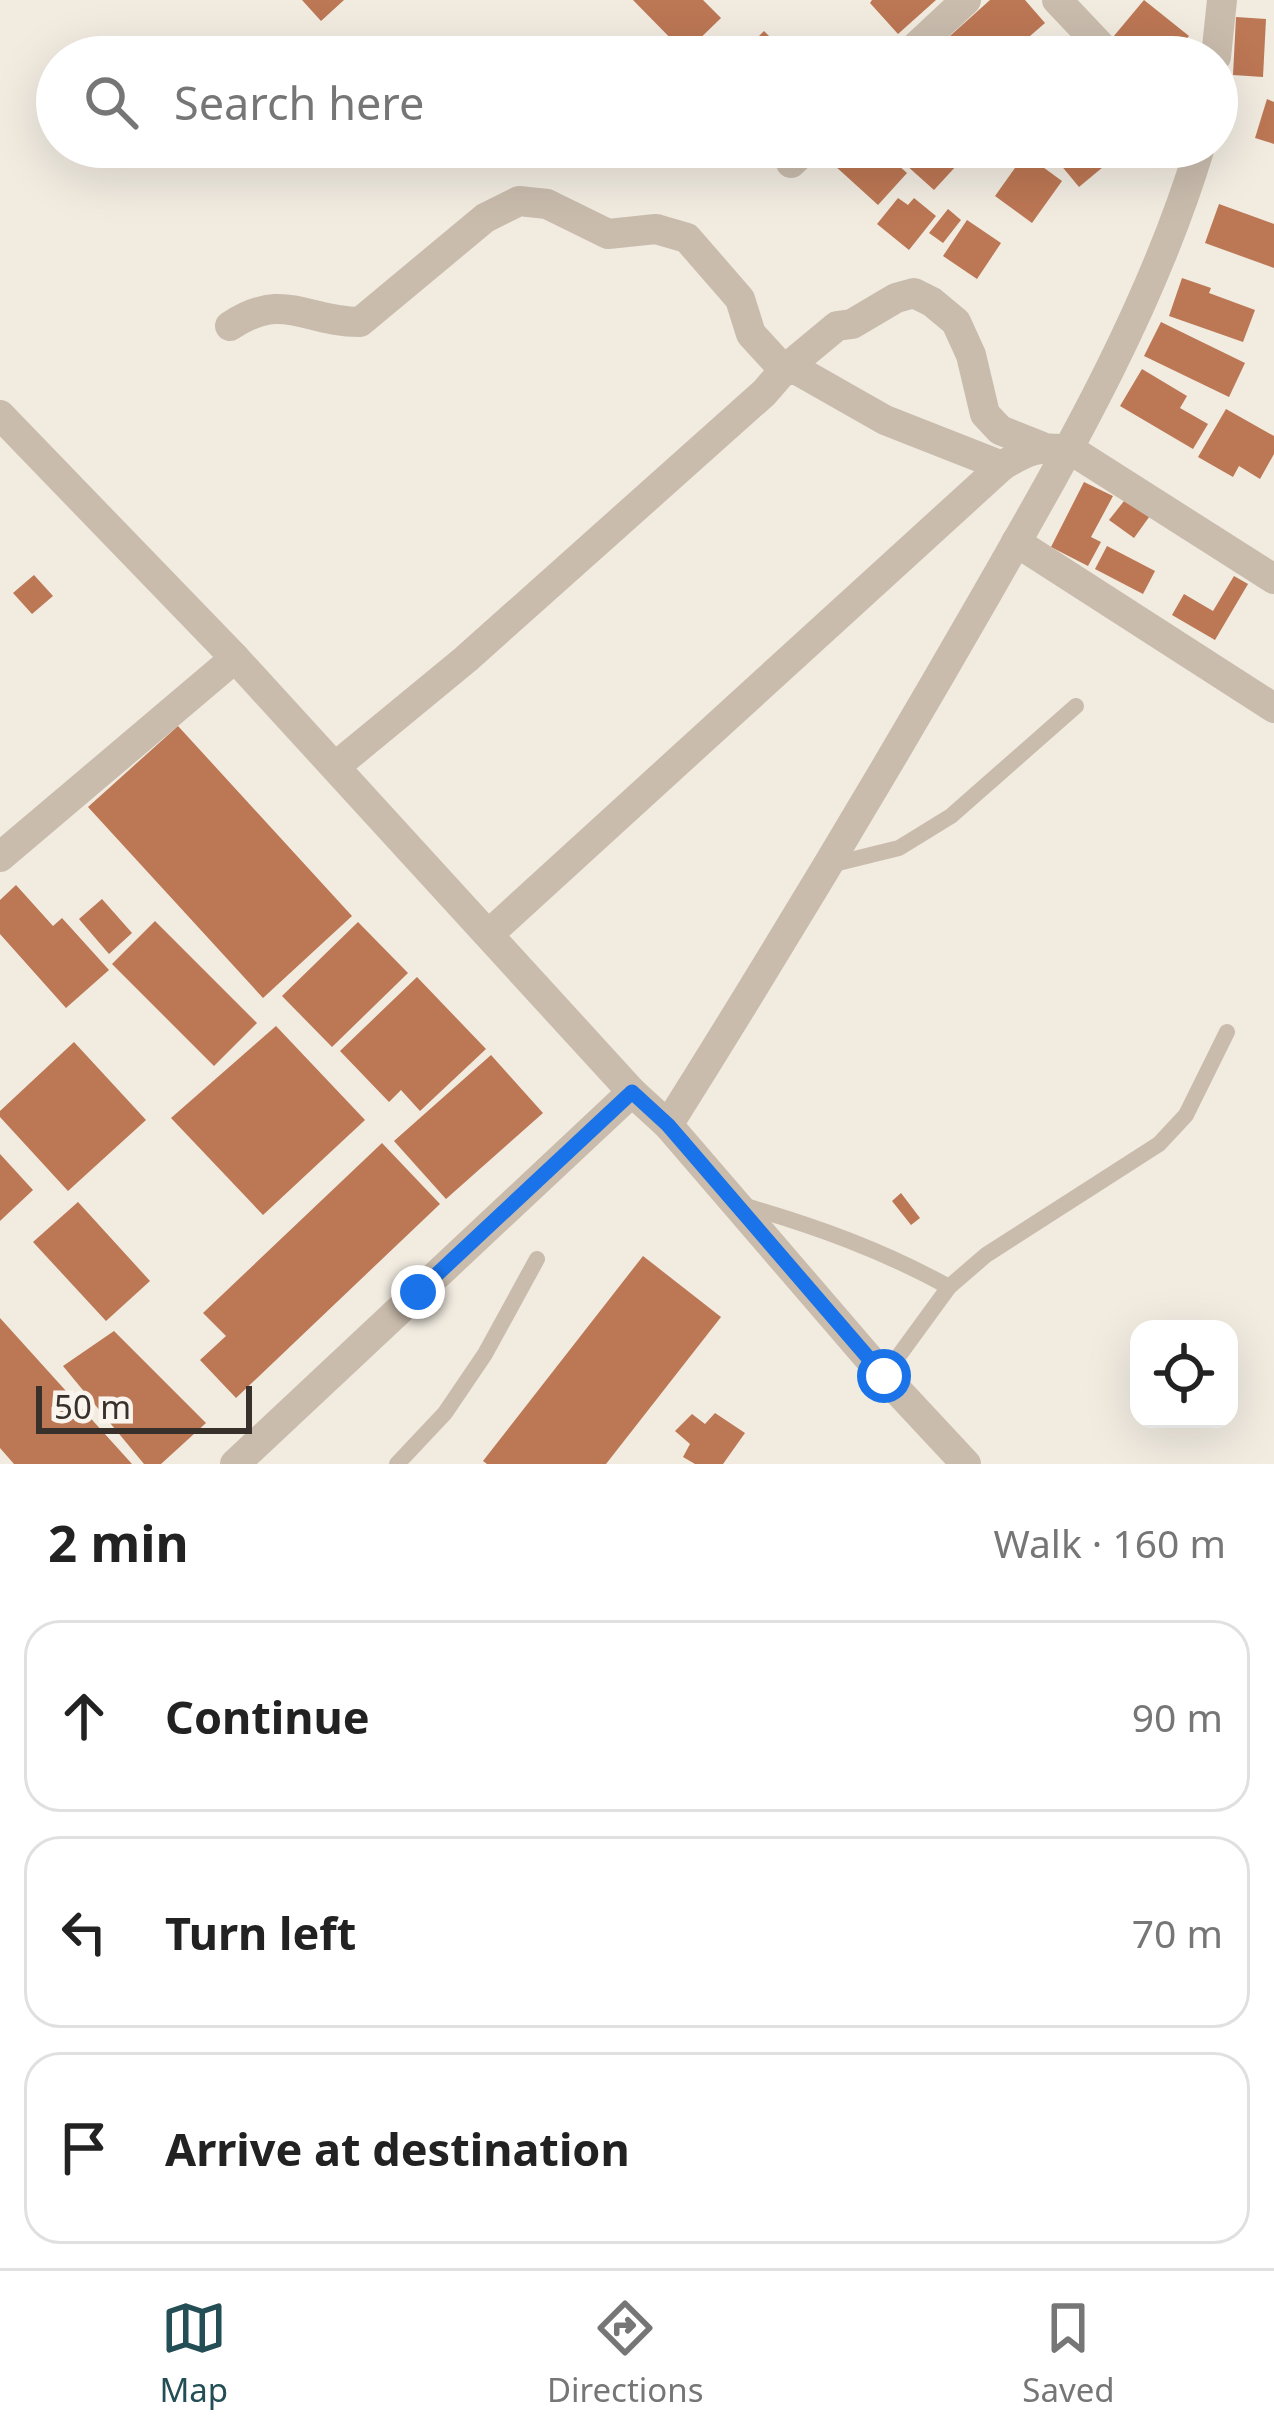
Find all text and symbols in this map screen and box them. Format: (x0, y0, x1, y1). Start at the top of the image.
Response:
search box (36, 36, 1238, 168)
icon: search (78, 69, 144, 135)
text: Search here (174, 72, 424, 133)
route end (391, 1265, 445, 1319)
map controls (1130, 1320, 1238, 1428)
button: locate (1130, 1320, 1238, 1428)
route start (857, 1349, 911, 1403)
scale bar (36, 1380, 252, 1433)
text: 50 m (54, 1384, 131, 1429)
text: 2 min (48, 1507, 189, 1577)
text: Walk · 160 m (993, 1516, 1226, 1569)
icon: ahead (51, 1683, 117, 1749)
text: Continue (165, 1686, 370, 1747)
text: 90 m (1132, 1690, 1223, 1743)
icon: left (51, 1899, 117, 1965)
text: Turn left (165, 1902, 356, 1963)
text: 70 m (1132, 1906, 1223, 1959)
icon: arrive (51, 2115, 117, 2181)
text: Arrive at destination (165, 2118, 630, 2179)
tab: Map (159, 2295, 228, 2412)
tab: Directions (547, 2295, 704, 2412)
tab: Saved (1022, 2295, 1115, 2412)

